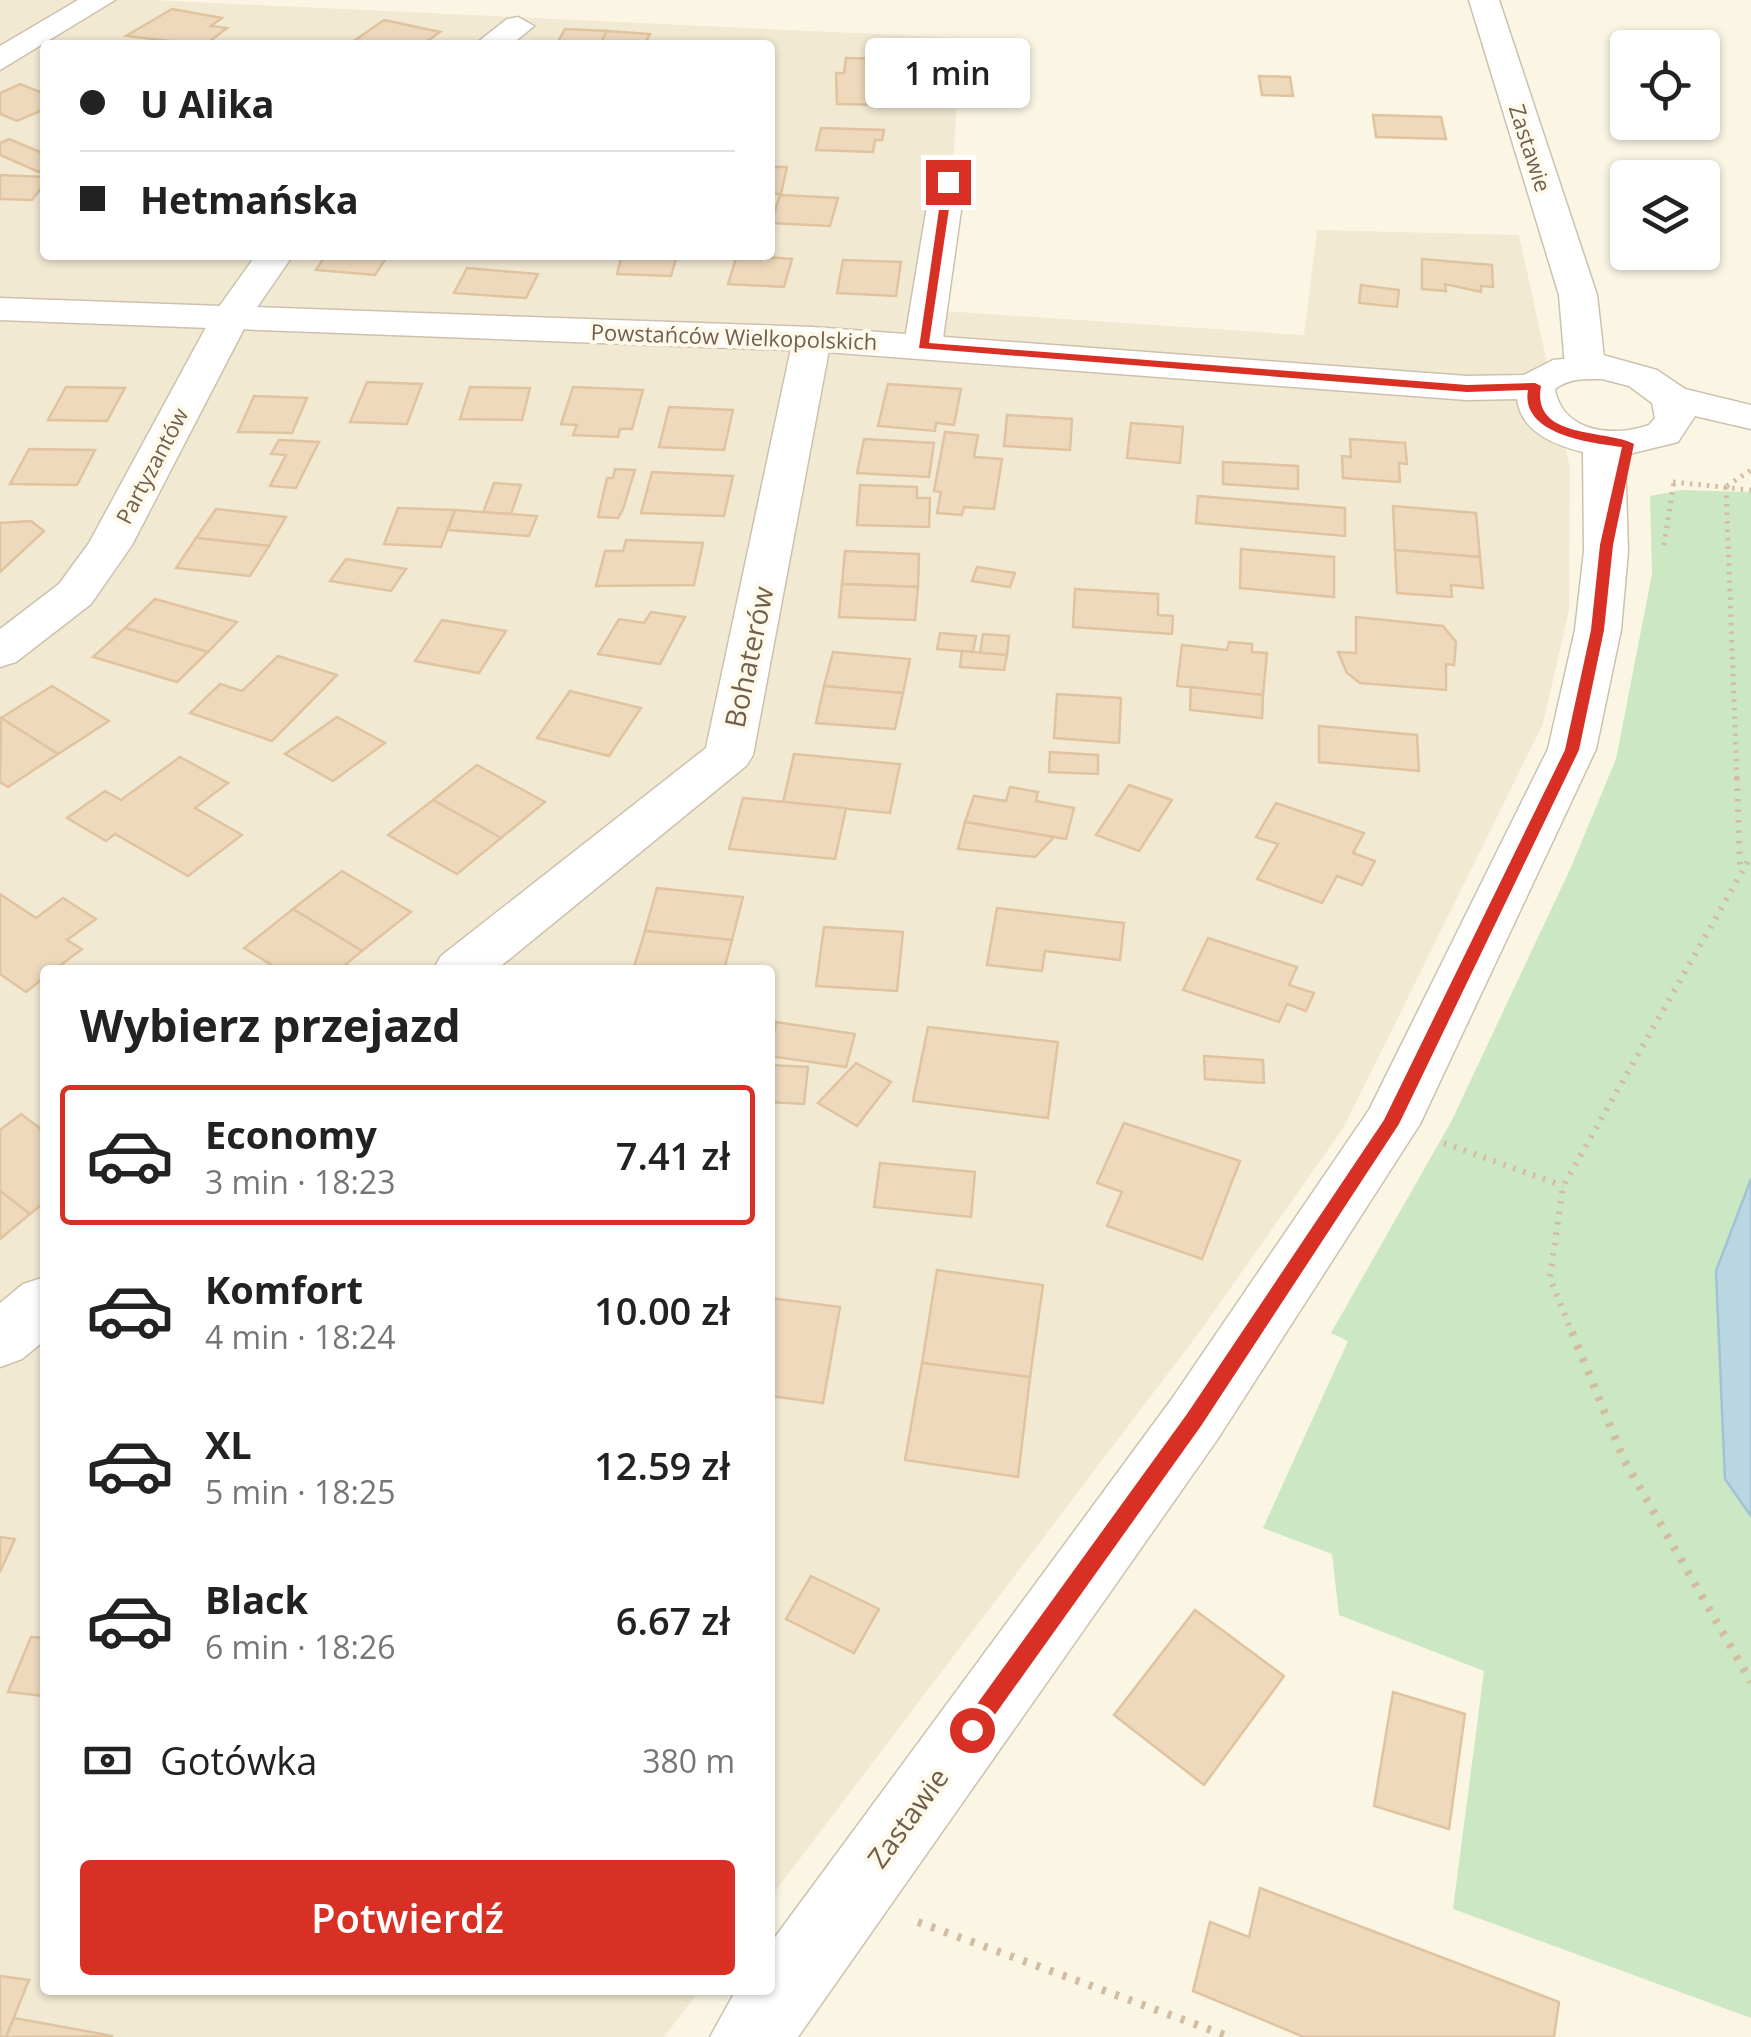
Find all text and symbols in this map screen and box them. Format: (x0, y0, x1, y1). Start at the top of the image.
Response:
map controls (1610, 30, 1720, 270)
button: locate (1610, 30, 1720, 140)
callout: 1 min (866, 37, 1030, 107)
text: 1 min (904, 51, 991, 94)
text: U Alika (140, 77, 275, 129)
street label: Zastawie (1503, 100, 1559, 195)
route end (926, 160, 971, 205)
button: layers (1610, 160, 1720, 270)
text: Hetmańska (140, 173, 359, 225)
street label: Powstańców Wielkopolskich (590, 316, 878, 356)
street label: Partyzantów (108, 402, 194, 529)
street label: Bohaterów (715, 582, 782, 731)
text: Wybierz przejazd (80, 994, 461, 1055)
text: Economy (205, 1108, 377, 1160)
icon: car (85, 1110, 175, 1200)
text: 7.41 zł (616, 1129, 730, 1181)
text: 3 min · 18:23 (205, 1160, 396, 1203)
text: Komfort (205, 1263, 363, 1315)
icon: car (85, 1265, 175, 1355)
text: 10.00 zł (594, 1284, 730, 1336)
text: 4 min · 18:24 (205, 1315, 396, 1358)
text: XL (205, 1418, 252, 1470)
icon: car (85, 1420, 175, 1510)
text: 12.59 zł (594, 1439, 730, 1491)
text: 5 min · 18:25 (205, 1470, 396, 1513)
text: Black (205, 1573, 308, 1625)
icon: car (85, 1575, 175, 1665)
text: 6.67 zł (616, 1594, 730, 1646)
text: 6 min · 18:26 (205, 1625, 396, 1668)
route start (950, 1708, 995, 1753)
icon: cash (80, 1733, 135, 1788)
text: Gotówka (160, 1734, 317, 1786)
text: 380 m (642, 1739, 735, 1782)
street label: Zastawie (858, 1760, 956, 1875)
button: Potwierdź (80, 1860, 735, 1975)

